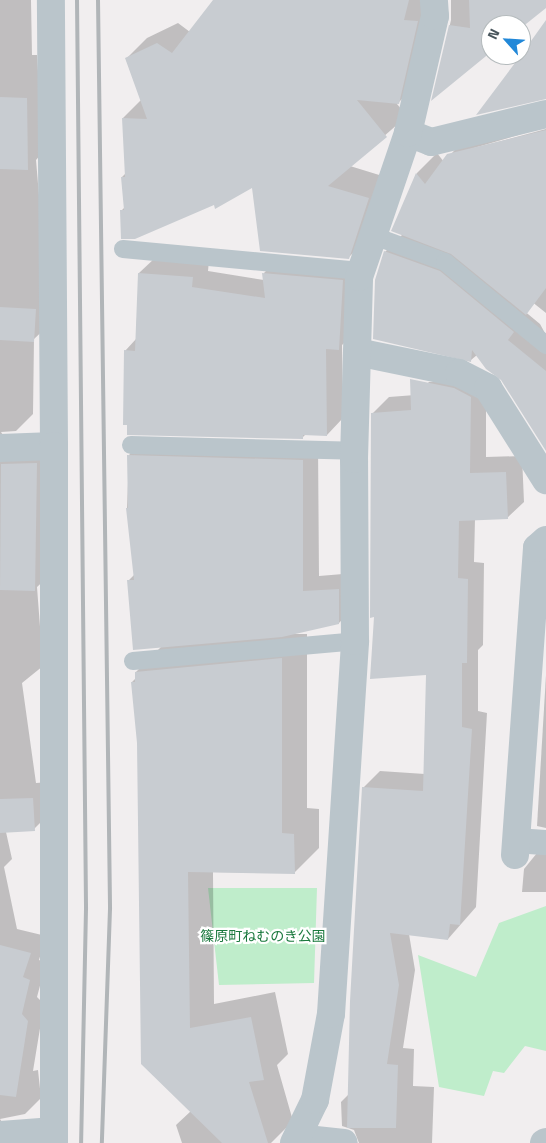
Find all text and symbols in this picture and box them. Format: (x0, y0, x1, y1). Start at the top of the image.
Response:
north arrow (481, 15, 531, 65)
text: N (481, 25, 505, 43)
park label: 篠原町ねむのき公園 (200, 928, 326, 944)

